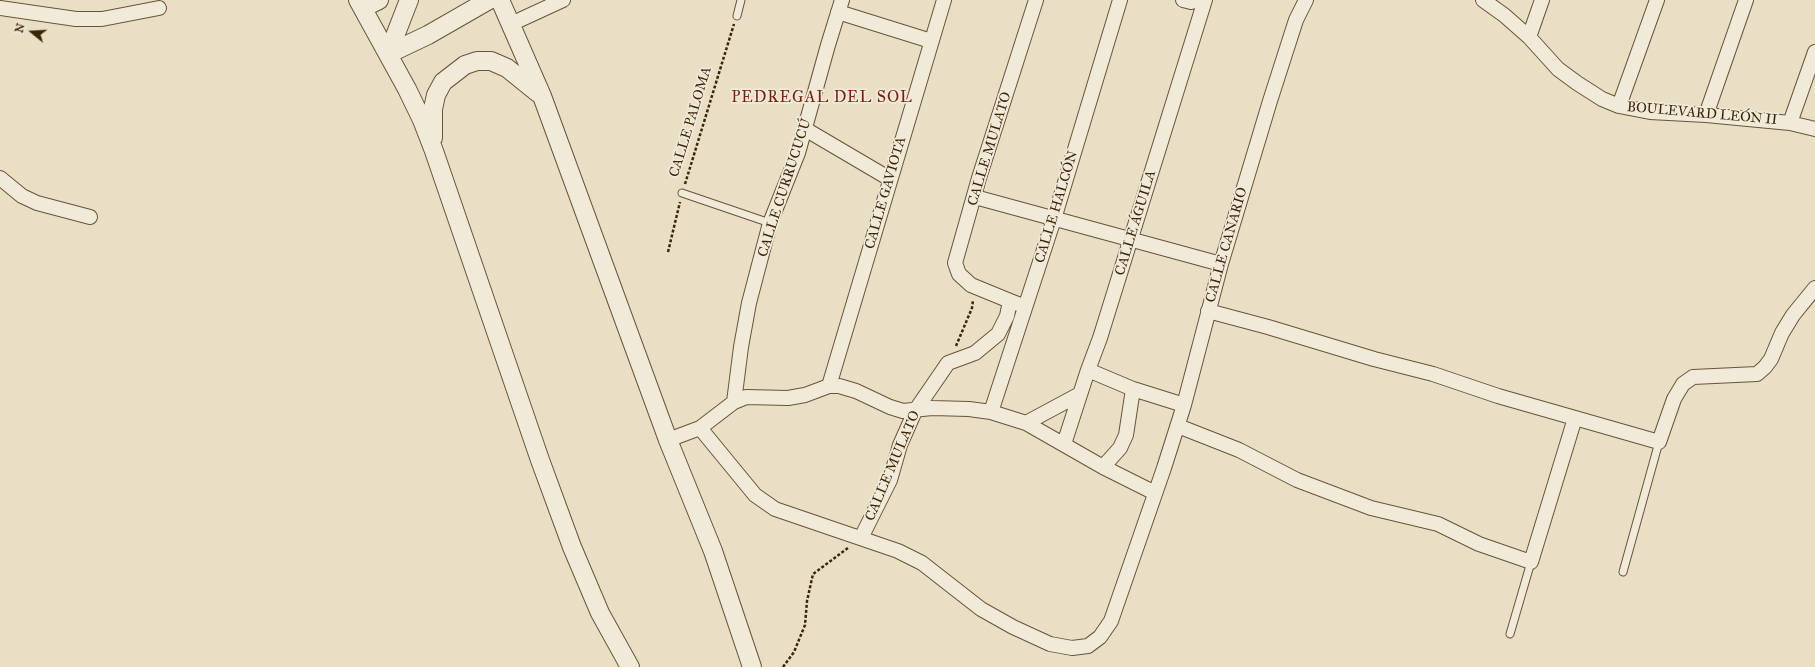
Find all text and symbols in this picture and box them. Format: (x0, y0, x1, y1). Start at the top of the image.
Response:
north arrow (12, 12, 52, 52)
text: N (12, 22, 28, 35)
street label: CALLE PALOMA (666, 65, 716, 179)
district label: PEDREGAL DEL SOL (731, 88, 913, 108)
street label: CALLE MULATO (965, 90, 1015, 208)
street label: BOULEVARD LEÓN II (1626, 99, 1778, 129)
street label: CALLE CURRUCUCÚ (755, 117, 815, 259)
street label: CALLE GAVIOTA (862, 135, 910, 251)
street label: CALLE HALCÓN (1032, 149, 1082, 265)
street label: CALLE ÁGUILA (1112, 168, 1160, 278)
street label: CALLE CANARIO (1202, 185, 1252, 305)
street label: CALLE MULATO (862, 408, 924, 524)

